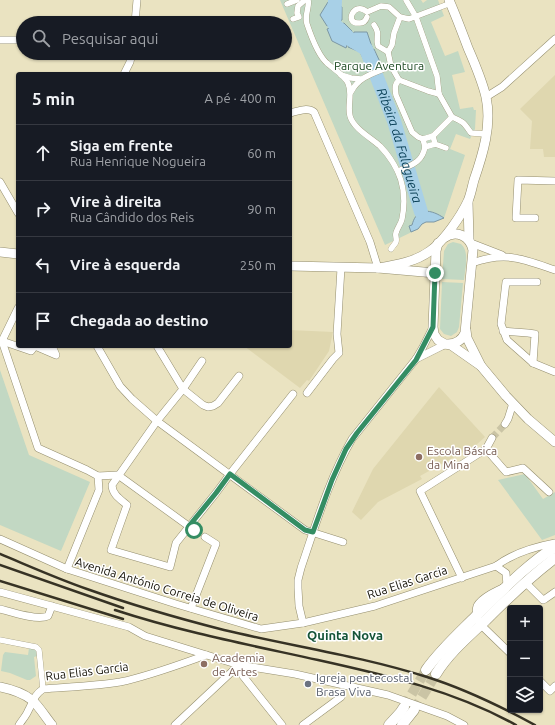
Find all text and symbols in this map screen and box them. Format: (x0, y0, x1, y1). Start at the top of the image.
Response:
search box (16, 16, 292, 60)
icon: search (30, 27, 52, 49)
text: Pesquisar aqui (62, 30, 158, 47)
park label: Parque Aventura (334, 59, 424, 72)
water label: Ribeira da Falagueira (375, 86, 425, 205)
text: 5 min (32, 89, 75, 108)
text: A pé · 400 m (204, 91, 276, 105)
text: Siga em frente (70, 137, 173, 154)
icon: ahead (32, 142, 54, 164)
text: 60 m (247, 146, 276, 160)
text: Rua Henrique Nogueira (70, 154, 206, 168)
text: Vire à direita (70, 193, 162, 210)
icon: right (32, 198, 54, 220)
text: 90 m (247, 202, 276, 216)
text: Rua Cândido dos Reis (70, 210, 194, 224)
icon: left (32, 254, 54, 276)
text: Vire à esquerda (70, 256, 180, 273)
text: 250 m (240, 258, 276, 272)
route end (426, 264, 444, 282)
icon: arrive (32, 310, 54, 332)
text: Chegada ao destino (70, 312, 209, 329)
place label: Escola Básica da Mina (427, 444, 497, 471)
marker: Escola Básica da Mina (414, 452, 424, 462)
route start (185, 521, 203, 539)
street label: Avenida António Correia de Oliveira (74, 555, 260, 623)
street label: Rua Elias Garcia (365, 563, 449, 601)
map controls (507, 605, 543, 713)
button: + (507, 605, 543, 641)
district label: Quinta Nova (307, 628, 383, 642)
button: − (507, 641, 543, 677)
place label: Academia de Artes (212, 651, 265, 678)
street label: Rua Elias Garcia (45, 659, 129, 683)
marker: Academia de Artes (199, 659, 209, 669)
place label: Igreja pentecostal Brasa Viva (316, 671, 413, 698)
button: layers (507, 677, 543, 713)
marker: Igreja pentecostal Brasa Viva (303, 679, 313, 689)

